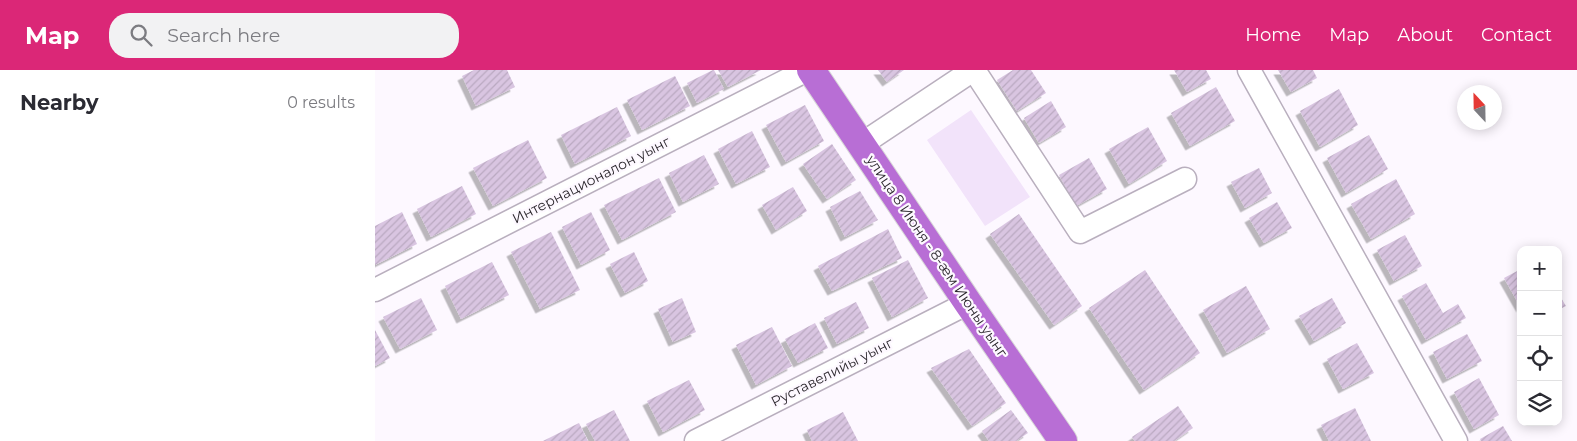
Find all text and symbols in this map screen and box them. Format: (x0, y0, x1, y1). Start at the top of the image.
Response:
search box (109, 13, 459, 58)
text: Map (25, 21, 79, 50)
icon: search (127, 21, 155, 49)
text: Search here (167, 24, 280, 47)
text: Home (1245, 24, 1301, 46)
text: Map (1329, 24, 1369, 46)
text: About (1397, 24, 1453, 46)
text: Contact (1481, 24, 1552, 46)
north arrow (1457, 85, 1502, 130)
text: Nearby (20, 90, 99, 115)
text: 0 results (287, 93, 355, 112)
street label: Интернационалон уынг (509, 132, 673, 228)
street label: улица 8 Июня - 8-ӕм Июны уынг (862, 151, 1012, 361)
map controls (1517, 246, 1562, 426)
button: + (1517, 246, 1562, 291)
button: − (1517, 291, 1562, 336)
street label: Руставелийы уынг (768, 333, 896, 411)
button: locate (1517, 336, 1562, 381)
button: layers (1517, 381, 1562, 426)

